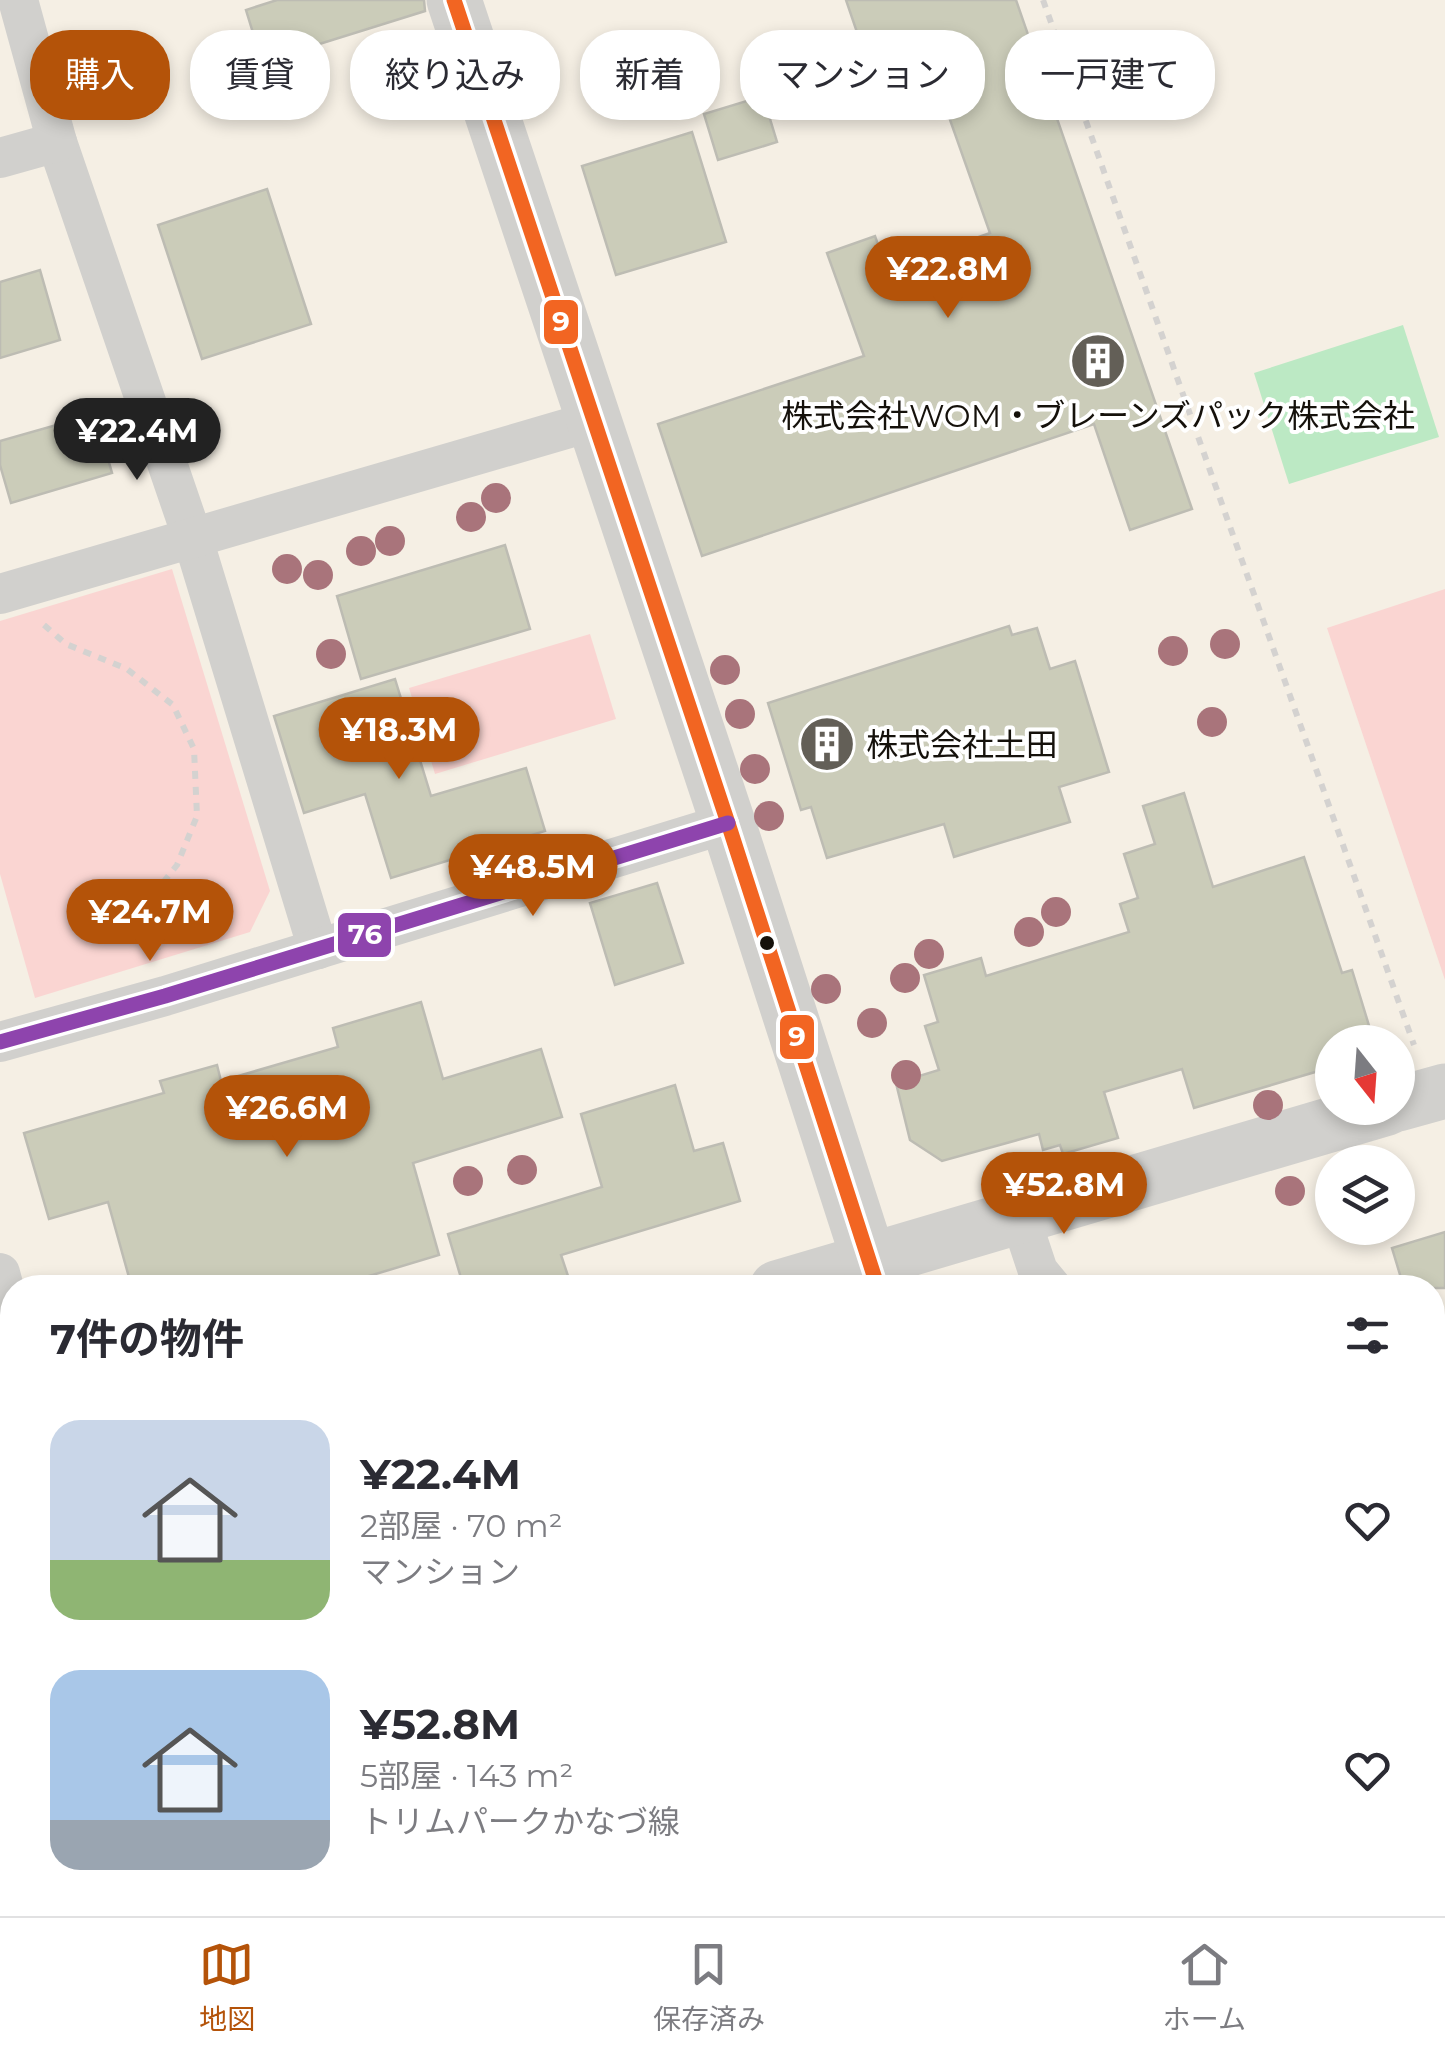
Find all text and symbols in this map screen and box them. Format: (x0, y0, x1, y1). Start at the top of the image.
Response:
chip: 購入 (30, 30, 170, 120)
chip: 賃貸 (190, 30, 330, 120)
chip: 絞り込み (350, 30, 560, 120)
chip: 新着 (580, 30, 720, 120)
chip: マンション (740, 30, 985, 120)
chip: 一戸建て (1005, 30, 1215, 120)
pin: ¥22.8M (867, 236, 1029, 321)
text: ¥22.8M (887, 249, 1009, 288)
line badge: 9 (542, 298, 580, 346)
text: 9 (552, 304, 570, 338)
building icon: 株式会社WOM・ブレーンズパック株式会社 (1068, 331, 1128, 391)
place label: 株式会社WOM・ブレーンズパック株式会社 (781, 396, 1415, 435)
pin: ¥22.4M (56, 398, 218, 483)
text: ¥22.4M (76, 411, 198, 450)
pin: ¥18.3M (318, 697, 480, 782)
text: ¥18.3M (341, 710, 457, 749)
building icon: 株式会社土田 (797, 714, 857, 774)
place label: 株式会社土田 (866, 725, 1058, 764)
pin: ¥48.5M (452, 834, 614, 919)
text: ¥48.5M (470, 847, 596, 886)
pin: ¥24.7M (69, 879, 231, 964)
text: ¥24.7M (88, 892, 212, 931)
line badge: 76 (336, 911, 393, 959)
text: 76 (348, 917, 382, 951)
unlabelled marker (757, 933, 777, 953)
line badge: 9 (778, 1013, 816, 1061)
text: 9 (788, 1019, 806, 1053)
north arrow (1315, 1025, 1415, 1125)
map controls (1315, 1025, 1415, 1245)
pin: ¥26.6M (206, 1075, 368, 1160)
text: ¥26.6M (226, 1088, 348, 1127)
button: layers (1315, 1145, 1415, 1245)
pin: ¥52.8M (983, 1152, 1145, 1237)
text: ¥52.8M (1003, 1165, 1125, 1204)
icon: filters (1340, 1308, 1395, 1363)
text: 7件の物件 (50, 1313, 244, 1365)
text: ¥22.4M (360, 1448, 521, 1500)
icon: home (130, 1460, 250, 1580)
icon: heart (1340, 1493, 1395, 1548)
text: 2部屋 · 70 m² (360, 1506, 563, 1545)
text: マンション (360, 1552, 520, 1591)
text: ¥52.8M (360, 1698, 520, 1750)
icon: home (130, 1710, 250, 1830)
icon: heart (1340, 1743, 1395, 1798)
text: 5部屋 · 143 m² (360, 1756, 573, 1795)
text: トリムパークかなづ線 (360, 1802, 680, 1841)
tab: 地図 (199, 1937, 255, 2037)
tab: 保存済み (653, 1937, 765, 2037)
tab: ホーム (1163, 1937, 1246, 2037)

